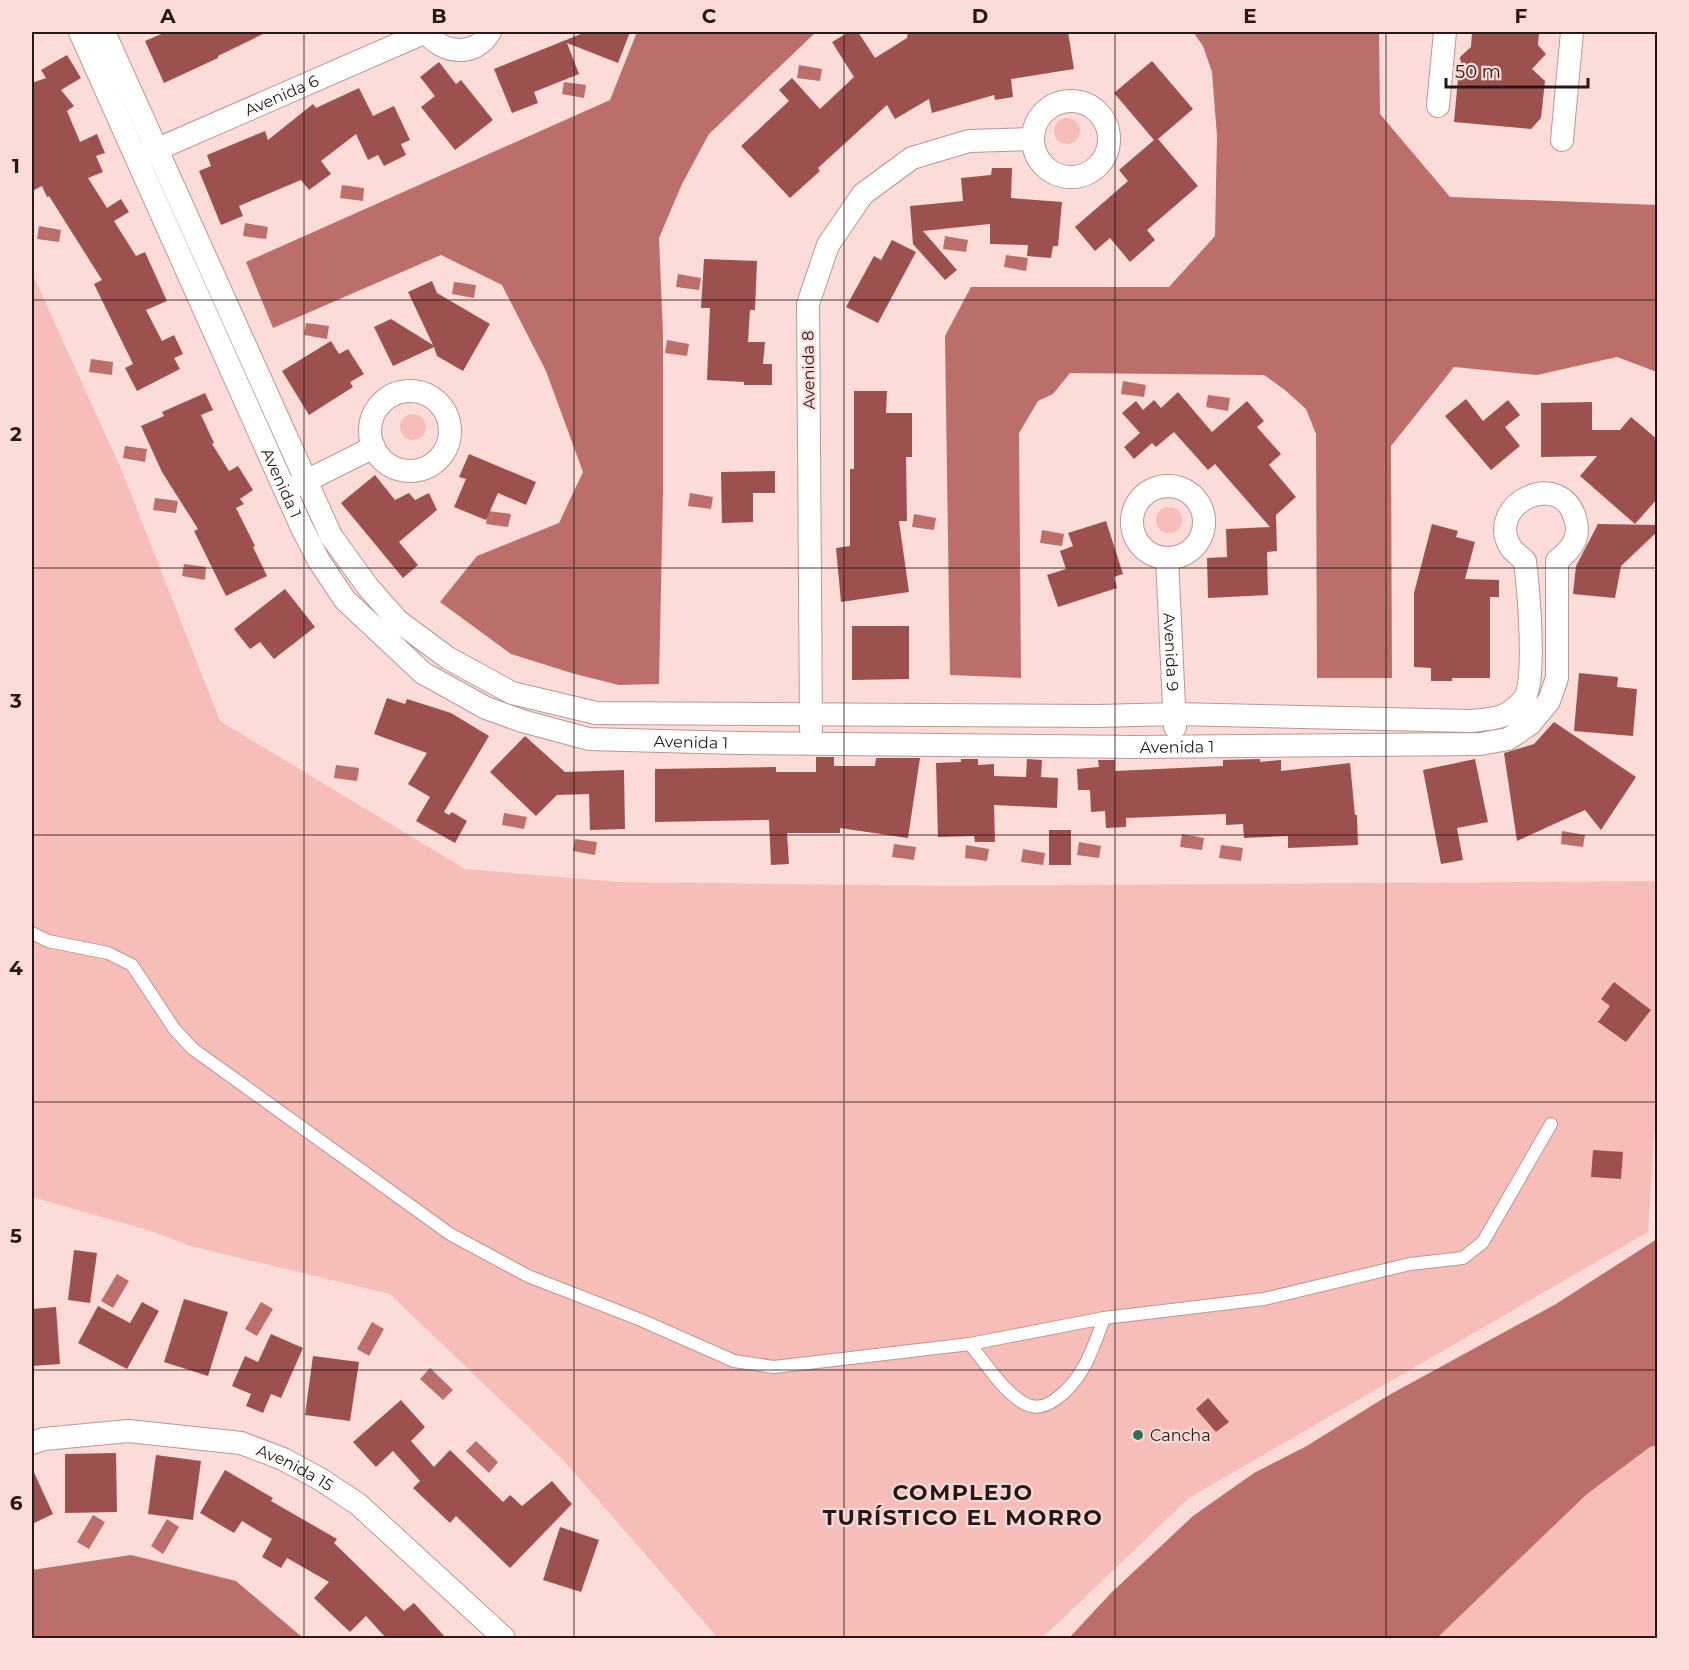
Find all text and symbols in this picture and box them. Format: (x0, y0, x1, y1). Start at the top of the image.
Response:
text: A (159, 4, 176, 28)
text: B (431, 4, 447, 28)
text: C (702, 4, 717, 28)
text: D (972, 4, 988, 28)
text: E (1243, 4, 1257, 28)
text: F (1515, 4, 1528, 28)
scale bar (1446, 51, 1588, 89)
text: 50 m (1455, 61, 1501, 83)
street label: Avenida 6 (242, 71, 322, 120)
text: 1 (12, 154, 20, 178)
street label: Avenida 8 (798, 330, 819, 410)
text: 2 (10, 422, 22, 446)
street label: Avenida 1 (257, 445, 305, 521)
street label: Avenida 9 (1160, 612, 1182, 692)
text: 3 (9, 689, 22, 713)
street label: Avenida 1 (653, 732, 729, 753)
street label: Avenida 1 (1140, 737, 1214, 757)
text: 4 (9, 956, 23, 980)
text: 5 (10, 1224, 22, 1248)
place label: Cancha (1150, 1426, 1211, 1445)
marker: Cancha (1131, 1428, 1145, 1442)
street label: Avenida 15 (254, 1441, 337, 1495)
district label: COMPLEJO TURÍSTICO EL MORRO (823, 1479, 1103, 1531)
text: 6 (10, 1491, 23, 1515)

